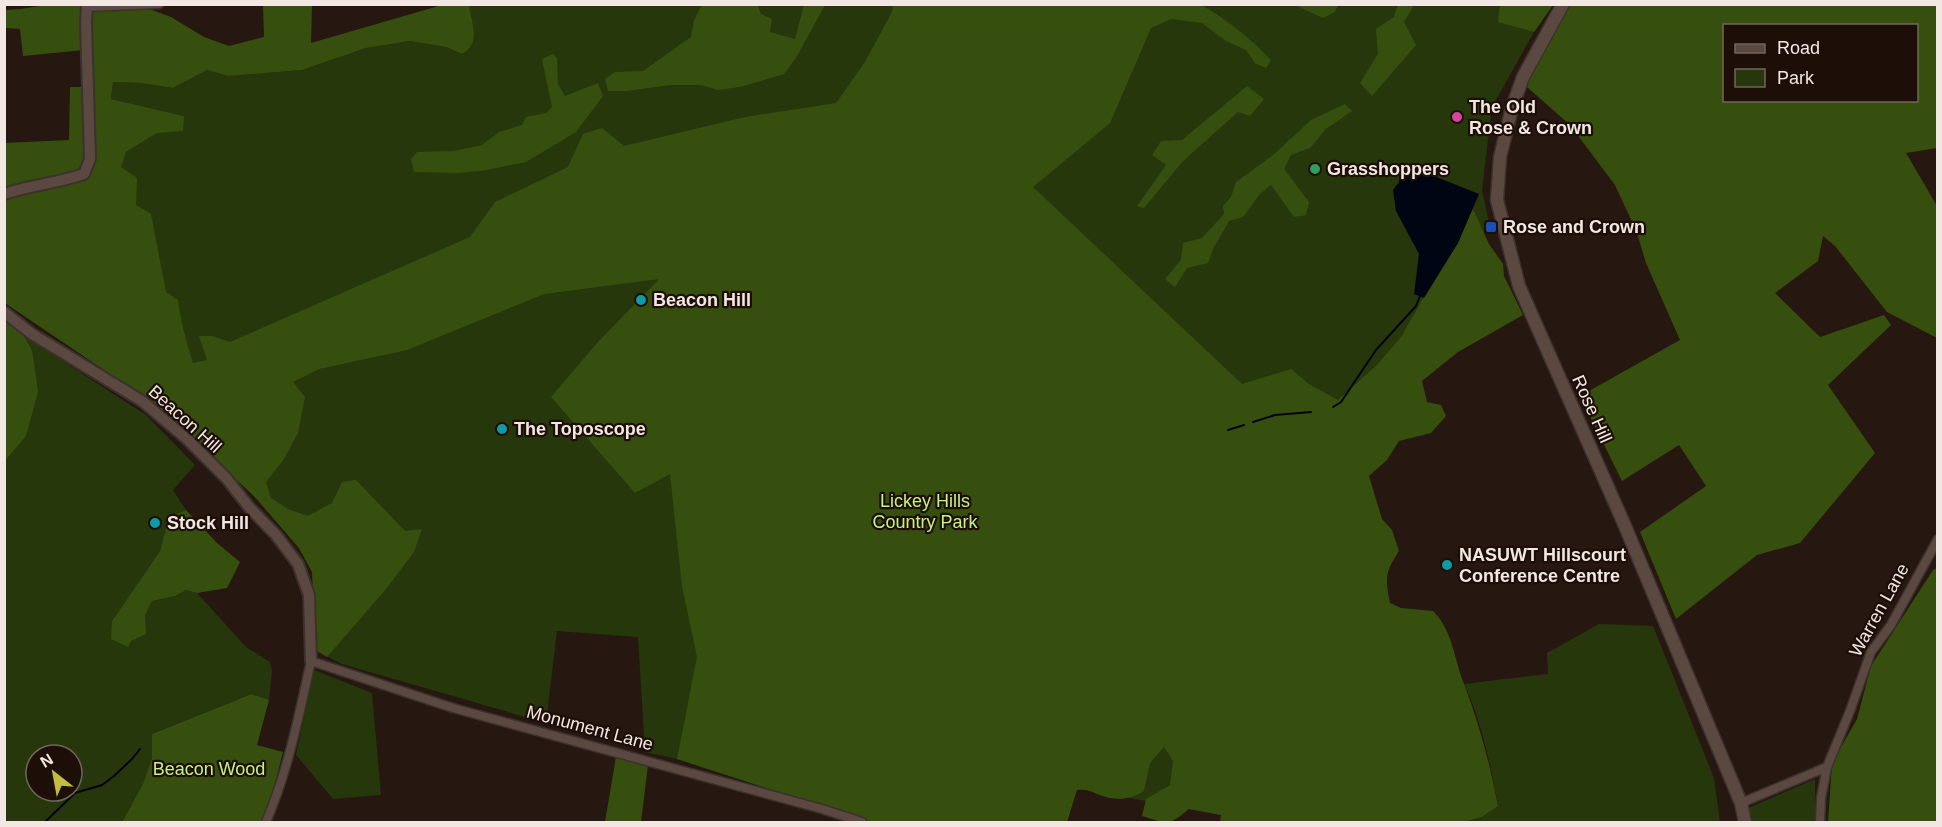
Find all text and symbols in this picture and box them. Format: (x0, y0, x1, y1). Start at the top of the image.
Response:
legend (1723, 24, 1918, 102)
text: Road (1777, 38, 1820, 58)
text: Park (1777, 68, 1815, 88)
place label: The Old Rose & Crown (1469, 97, 1592, 138)
marker: The Old Rose & Crown (1450, 110, 1464, 124)
place label: Grasshoppers (1327, 159, 1449, 179)
marker: Grasshoppers (1308, 162, 1322, 176)
place label: Rose and Crown (1503, 217, 1645, 237)
marker: Rose and Crown (1484, 220, 1498, 234)
place label: Beacon Hill (653, 290, 751, 310)
marker: Beacon Hill (634, 293, 648, 307)
street label: Rose Hill (1568, 372, 1616, 446)
street label: Beacon Hill (144, 381, 226, 457)
place label: The Toposcope (514, 419, 646, 439)
marker: The Toposcope (495, 422, 509, 436)
park label: Lickey Hills Country Park (872, 491, 979, 532)
place label: Stock Hill (167, 513, 249, 533)
marker: Stock Hill (148, 516, 162, 530)
place label: NASUWT Hillscourt Conference Centre (1459, 545, 1626, 586)
marker: NASUWT Hillscourt Conference Centre (1440, 558, 1454, 572)
street label: Warren Lane (1845, 560, 1913, 660)
street label: Monument Lane (525, 702, 655, 754)
north arrow (24, 743, 84, 803)
text: N (37, 750, 56, 771)
park label: Beacon Wood (153, 759, 265, 779)

